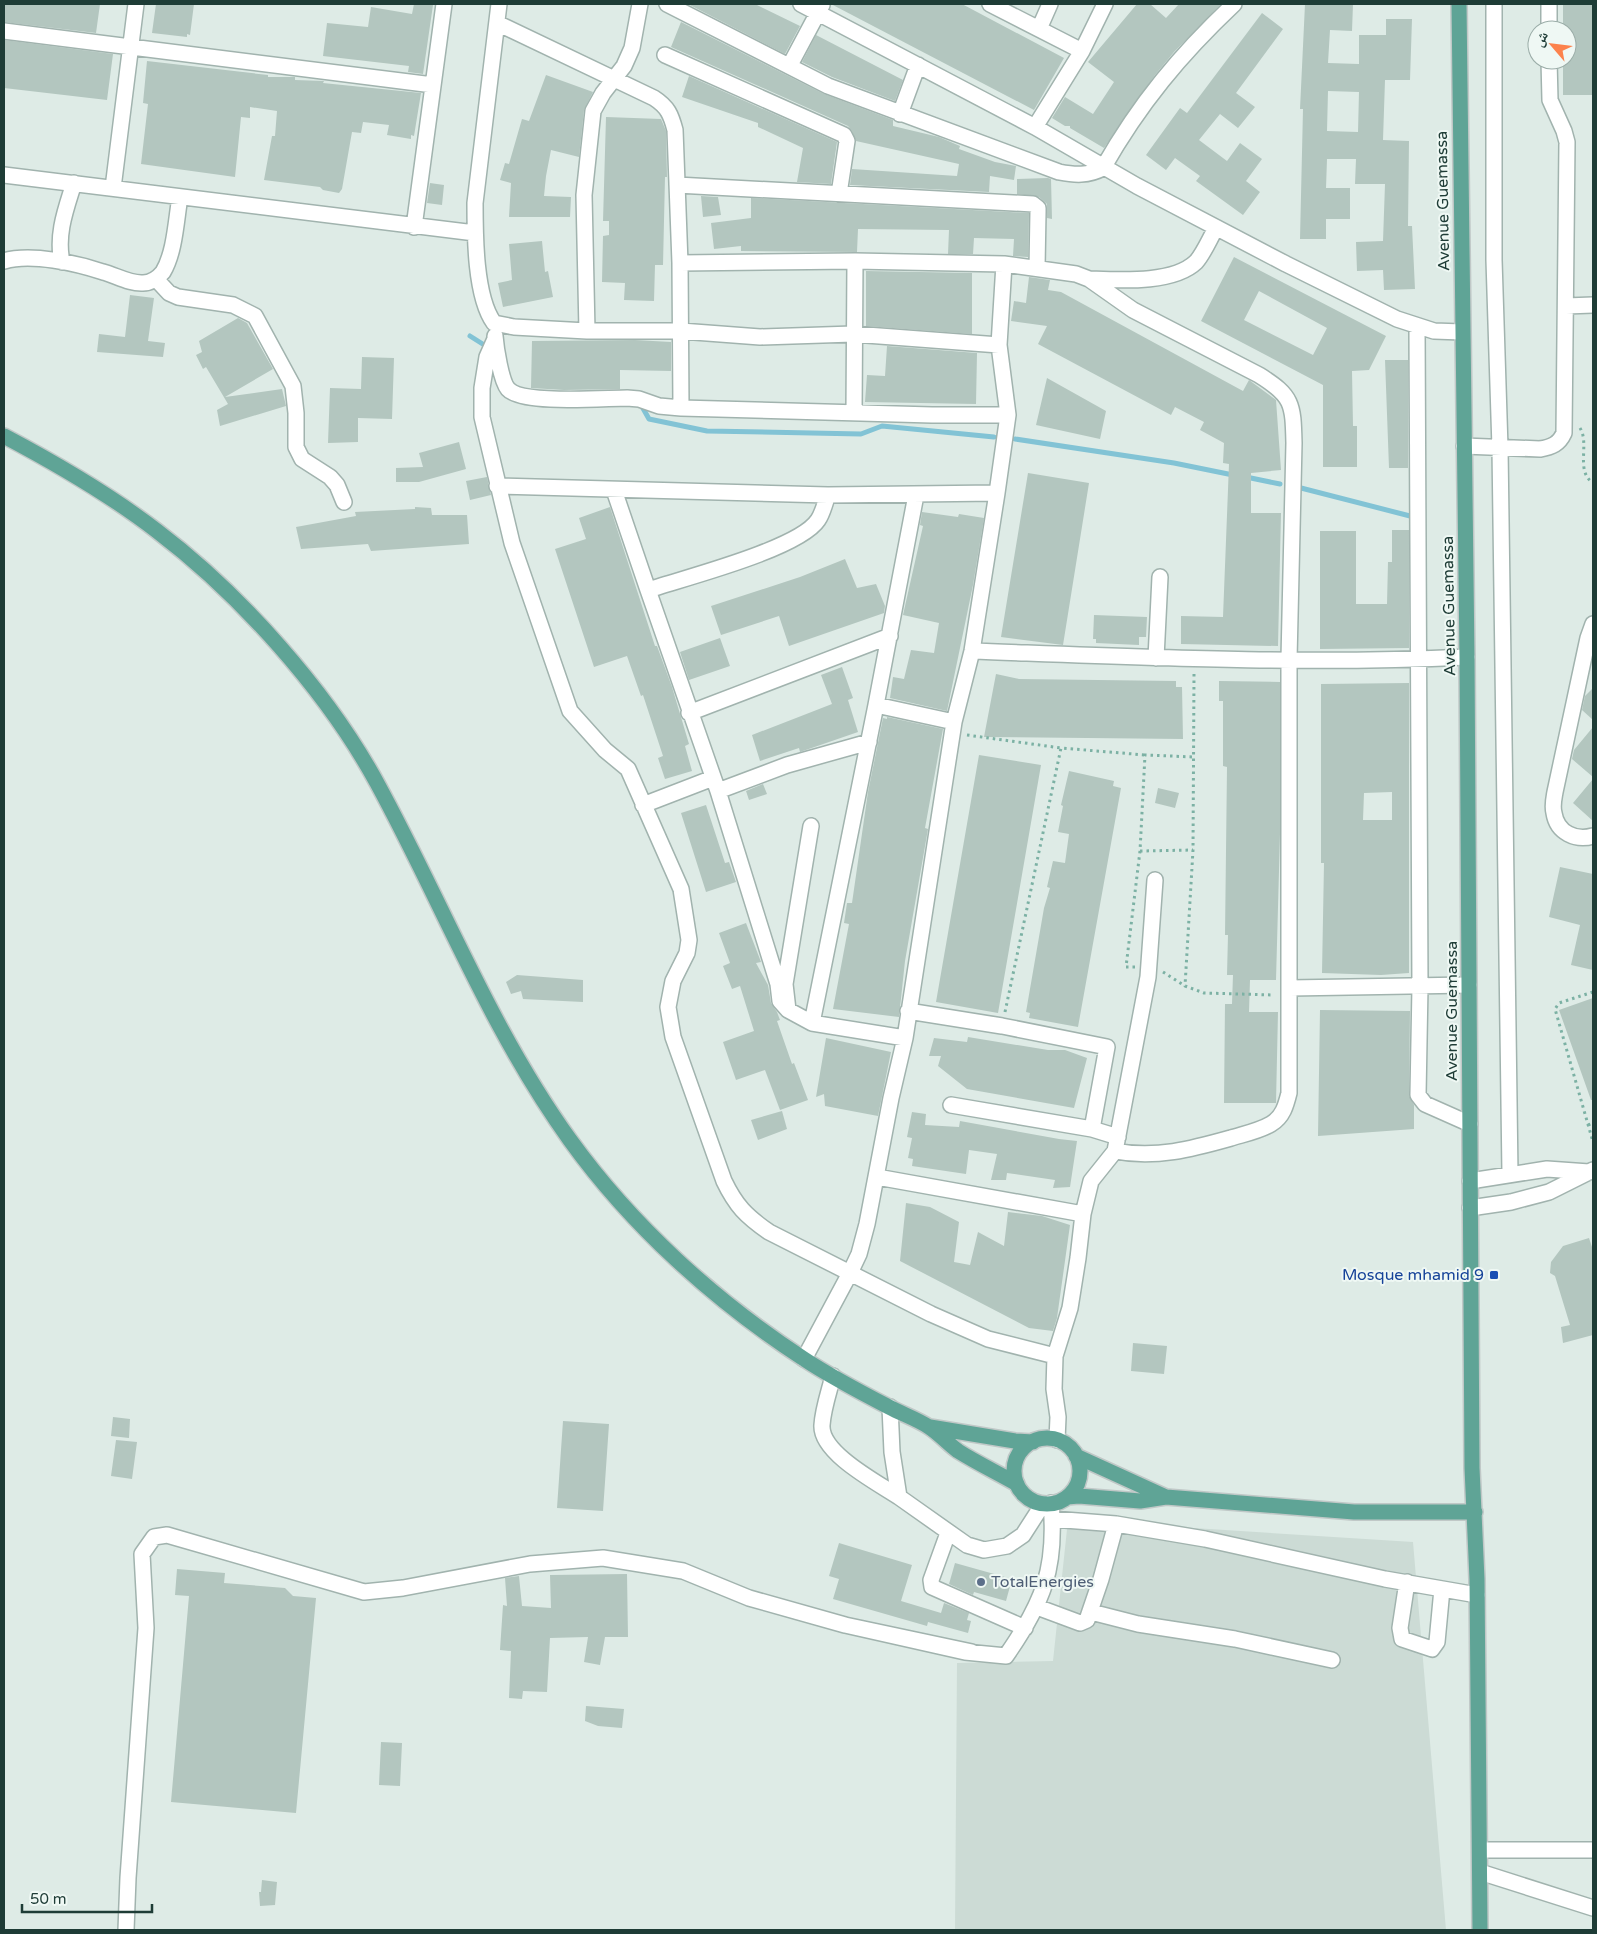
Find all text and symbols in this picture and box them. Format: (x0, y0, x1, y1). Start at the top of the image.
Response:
north arrow (1527, 20, 1577, 70)
text: ش (1530, 28, 1552, 50)
street label: Avenue Guemassa (1432, 131, 1454, 271)
street label: Avenue Guemassa (1438, 536, 1460, 676)
street label: Avenue Guemassa (1442, 941, 1462, 1081)
place label: Mosque mhamid 9 (1342, 1265, 1484, 1285)
marker: Mosque mhamid 9 (1488, 1269, 1500, 1281)
place label: TotalEnergies (991, 1572, 1094, 1592)
marker: TotalEnergies (975, 1576, 987, 1588)
scale bar (22, 1882, 152, 1914)
text: 50 m (30, 1890, 67, 1908)

